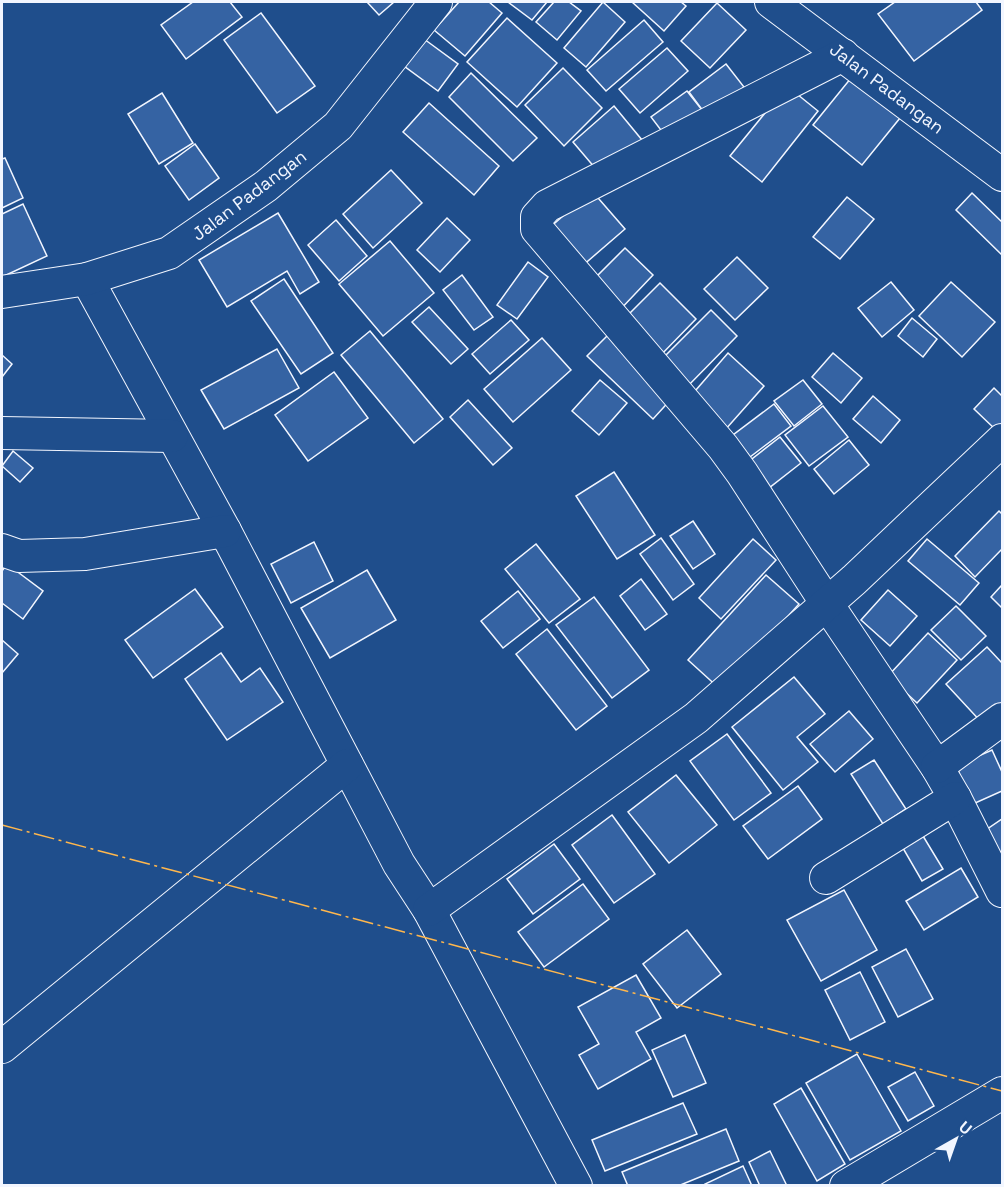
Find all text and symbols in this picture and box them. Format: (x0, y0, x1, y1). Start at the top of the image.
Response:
street label: Jalan Padangan (825, 37, 949, 139)
street label: Jalan Padangan (187, 144, 311, 246)
north arrow (926, 1109, 986, 1169)
text: U (954, 1116, 976, 1139)

